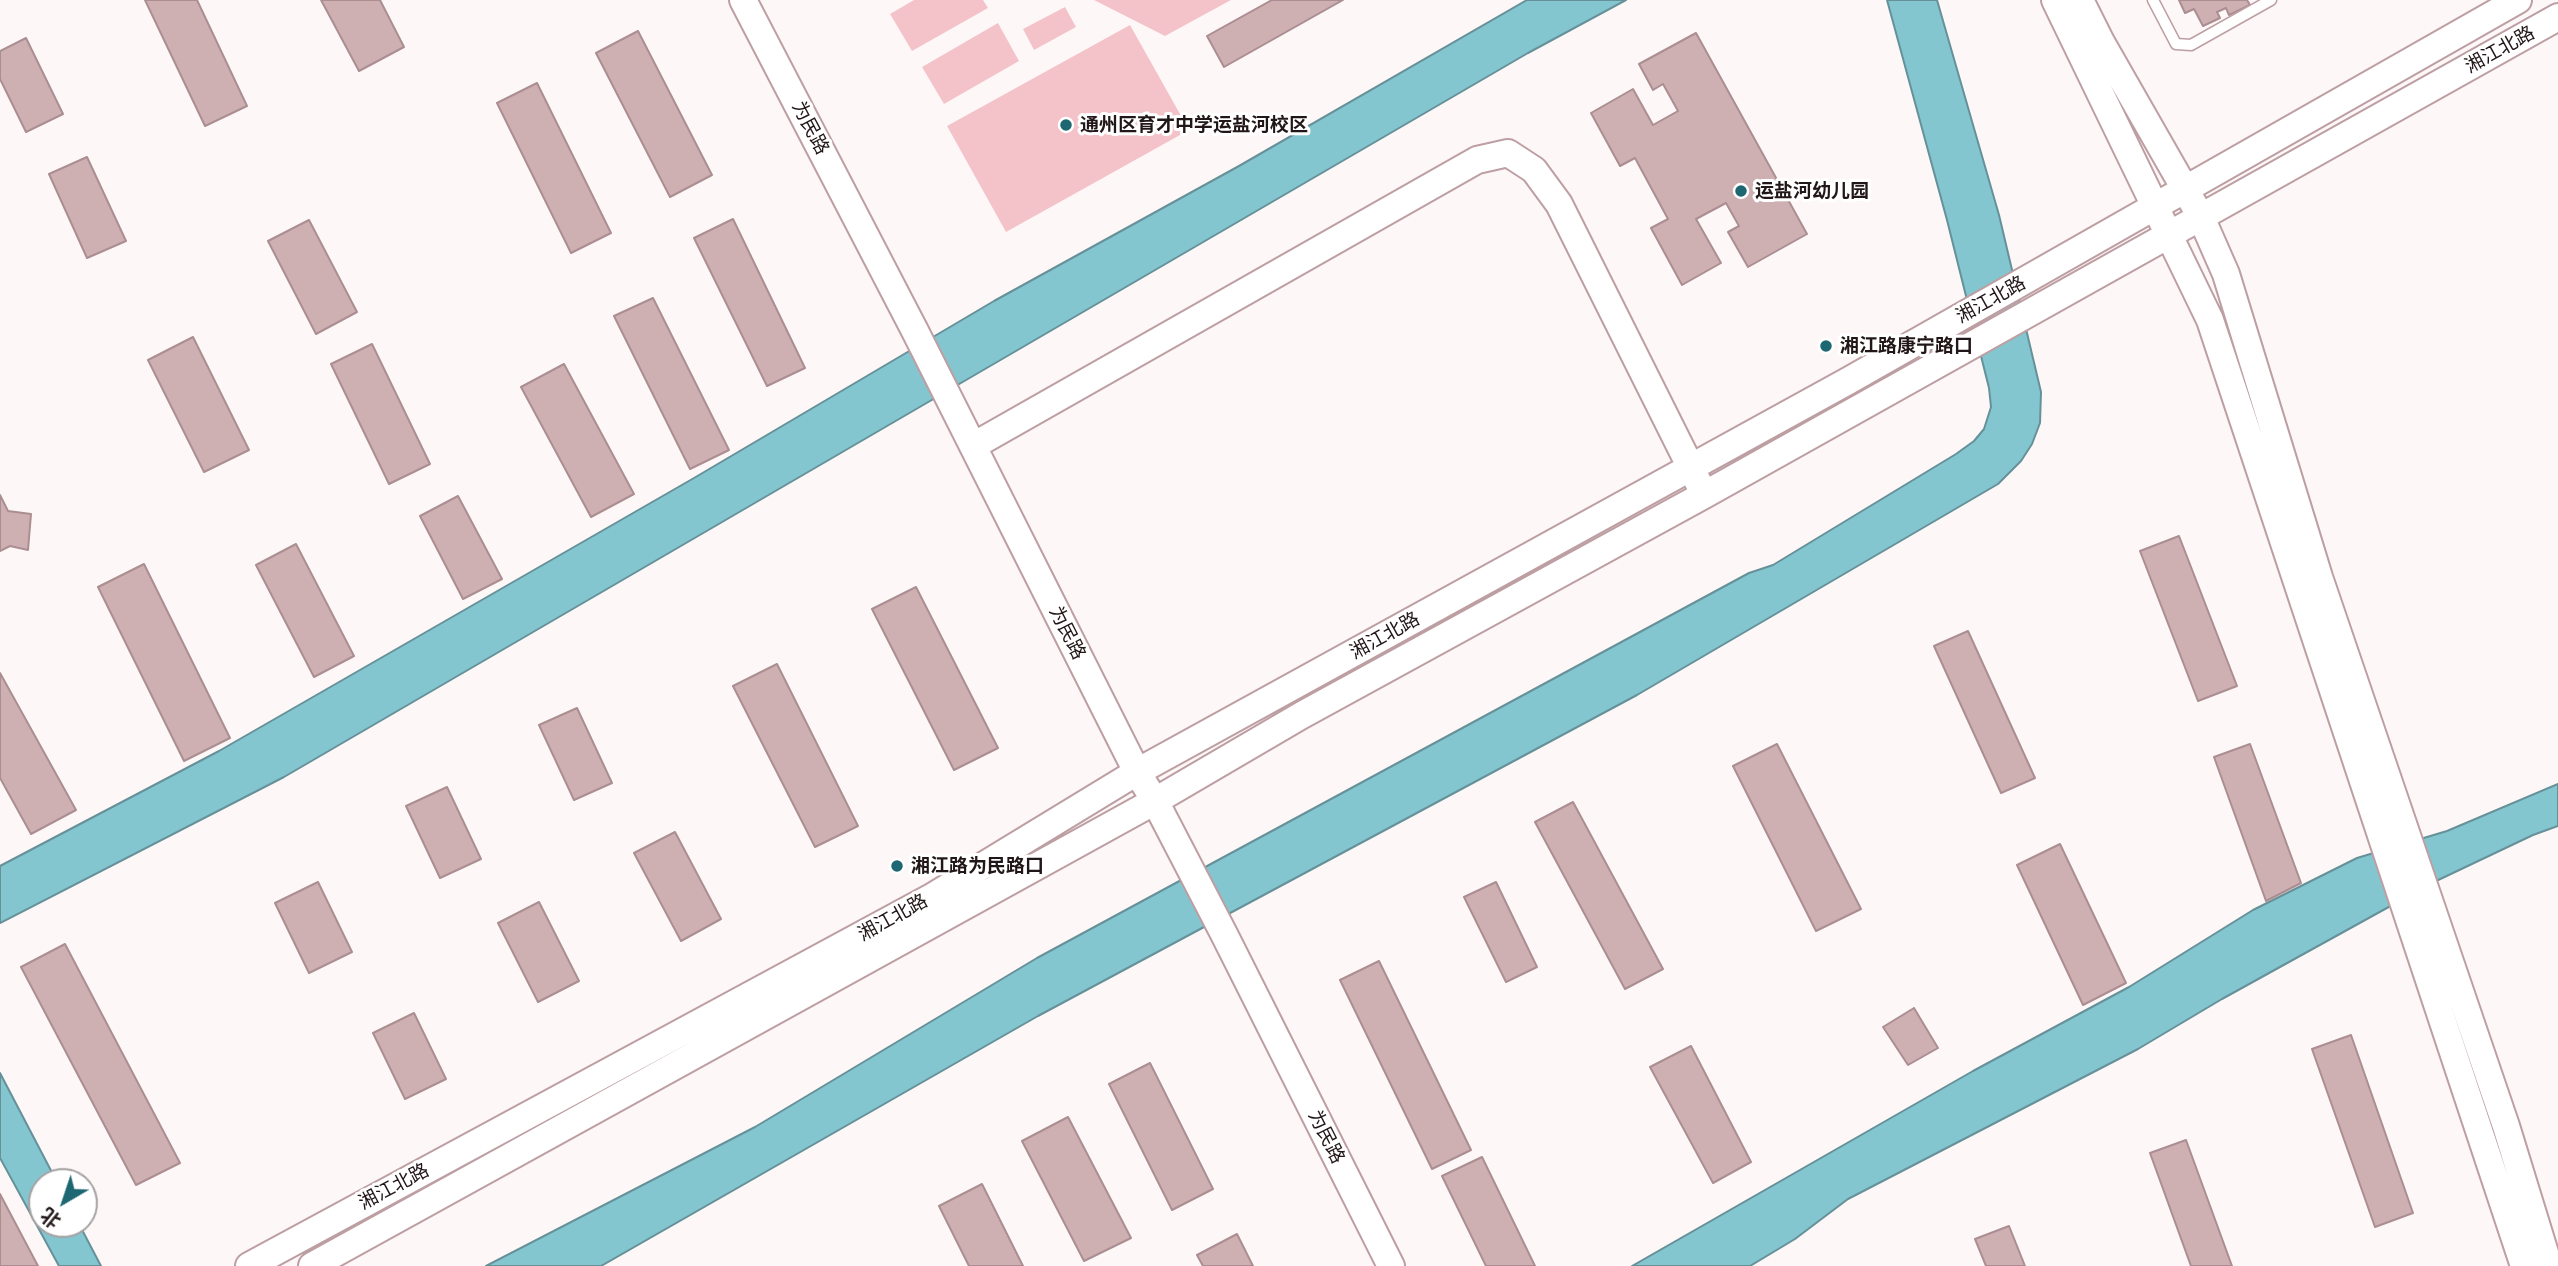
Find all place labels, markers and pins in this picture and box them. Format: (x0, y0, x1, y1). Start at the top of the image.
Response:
place label: 通州区育才中学运盐河校区 (1080, 114, 1308, 136)
marker: 通州区育才中学运盐河校区 (1058, 117, 1074, 133)
place label: 运盐河幼儿园 (1755, 180, 1869, 202)
marker: 运盐河幼儿园 (1733, 183, 1749, 199)
place label: 湘江路康宁路口 (1840, 335, 1973, 357)
marker: 湘江路康宁路口 (1818, 338, 1834, 354)
place label: 湘江路为民路口 (911, 855, 1044, 877)
marker: 湘江路为民路口 (889, 858, 905, 874)

